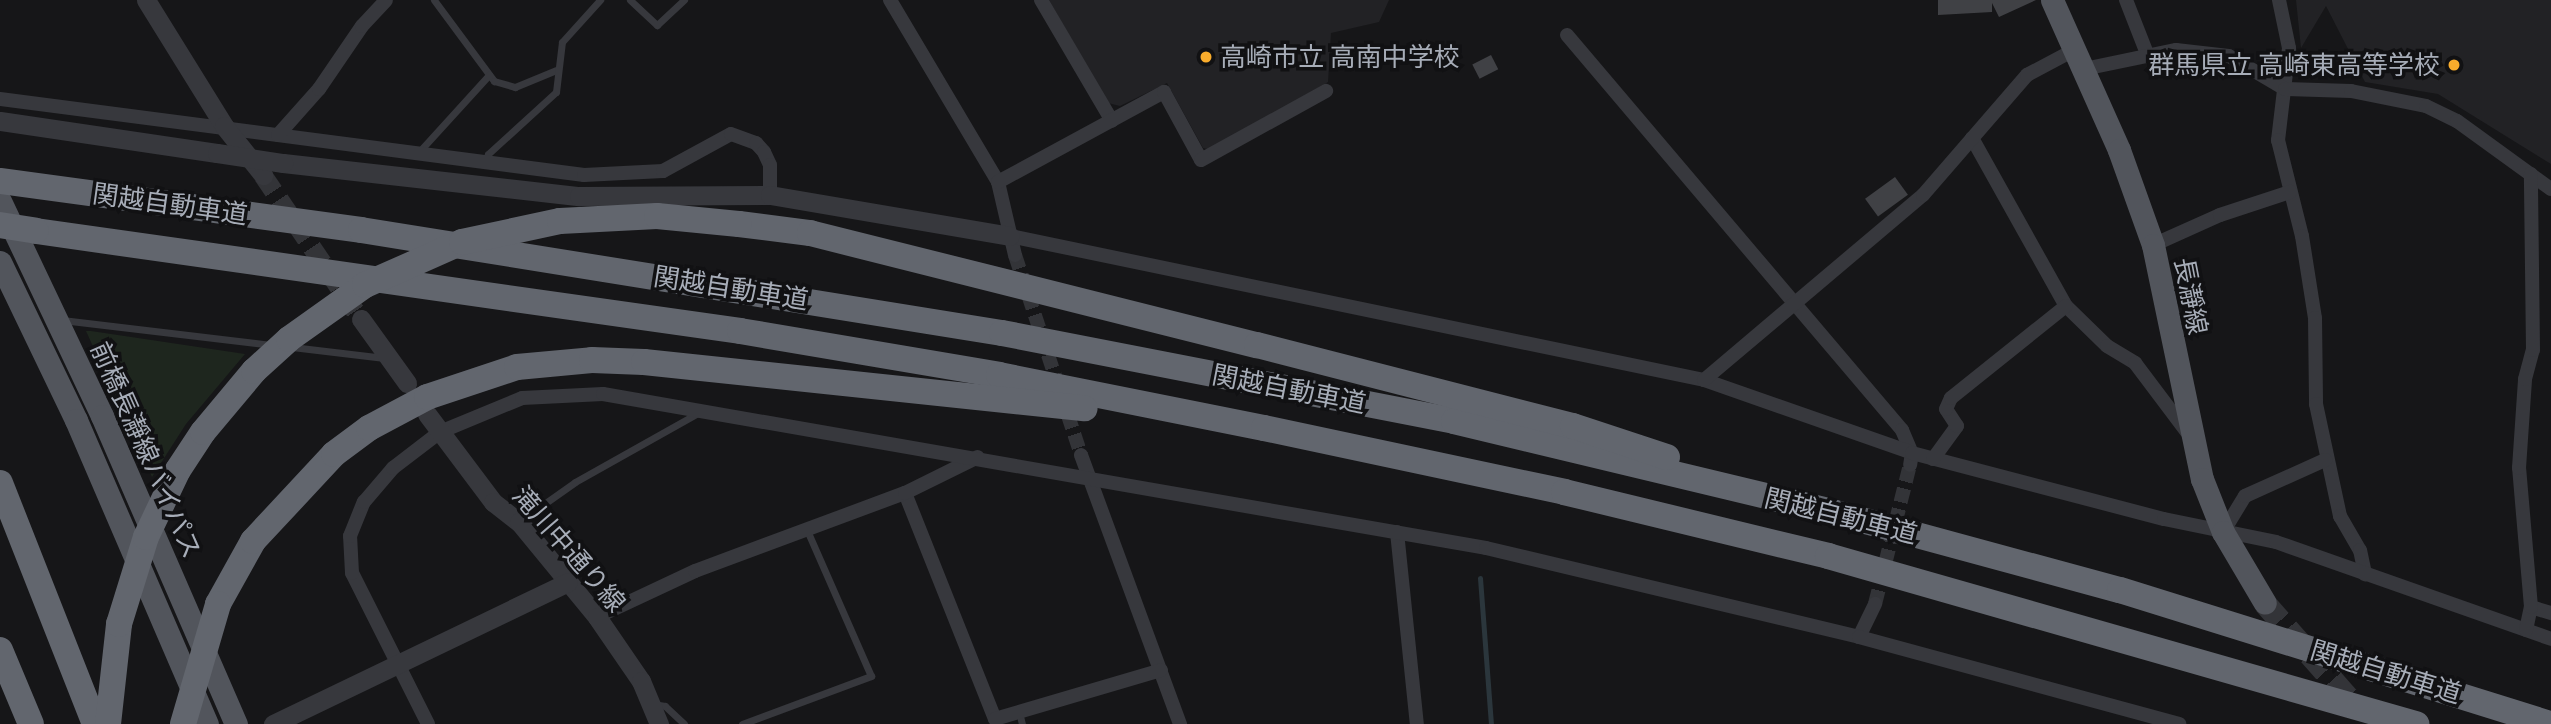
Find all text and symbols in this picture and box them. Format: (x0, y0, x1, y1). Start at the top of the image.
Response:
place label: 高崎市立 高南中学校 (1220, 41, 1460, 73)
marker: 高崎市立 高南中学校 (1198, 49, 1214, 65)
place label: 群馬県立 高崎東高等学校 (2148, 49, 2440, 81)
marker: 群馬県立 高崎東高等学校 (2446, 57, 2462, 73)
street label: 関越自動車道 (91, 178, 249, 230)
street label: 長瀞線 (2168, 255, 2214, 337)
street label: 関越自動車道 (652, 260, 810, 316)
street label: 前橋長瀞線バイパス (84, 337, 208, 563)
street label: 関越自動車道 (1209, 359, 1369, 419)
street label: 滝川中通り線 (506, 480, 632, 618)
street label: 関越自動車道 (1762, 482, 1920, 550)
street label: 関越自動車道 (2307, 634, 2465, 710)

